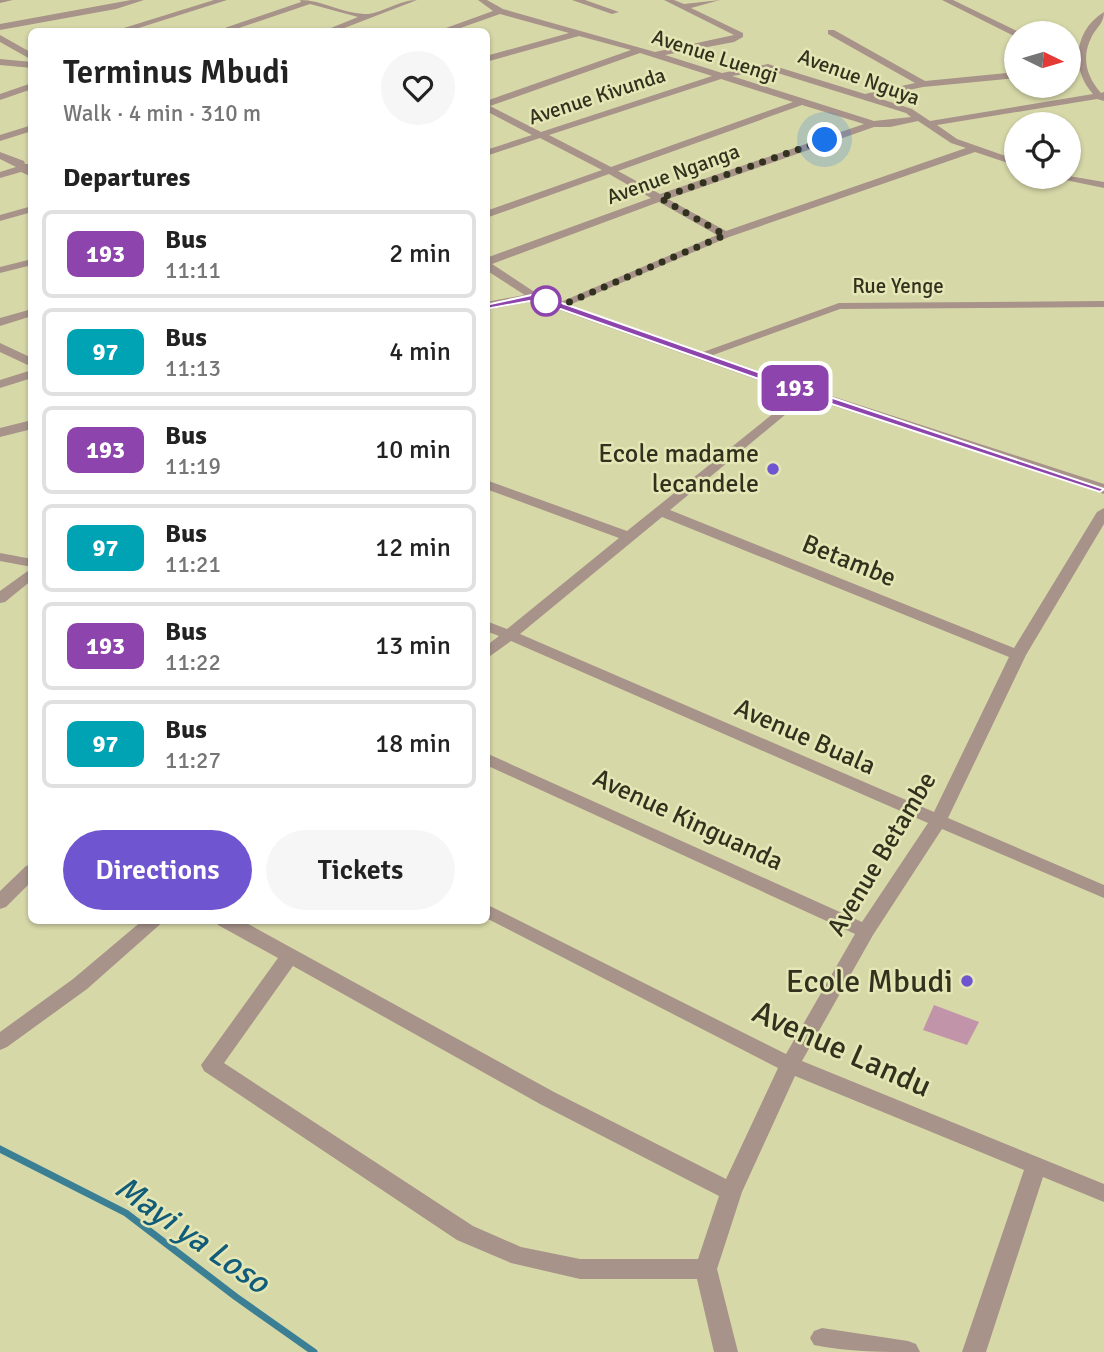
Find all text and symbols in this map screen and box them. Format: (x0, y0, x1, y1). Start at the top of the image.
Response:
north arrow (1004, 21, 1082, 98)
map controls (1004, 21, 1081, 189)
street label: Avenue Luengi (649, 23, 781, 89)
street label: Avenue Nguya (795, 43, 923, 111)
button: heart (381, 51, 455, 125)
text: Terminus Mbudi (63, 52, 289, 93)
street label: Avenue Kivunda (525, 62, 669, 130)
text: Walk · 4 min · 310 m (63, 99, 261, 128)
button: locate (1004, 112, 1081, 189)
your location (807, 122, 842, 157)
street label: Avenue Nganga (603, 138, 743, 210)
text: Departures (63, 162, 190, 194)
text: Bus (165, 224, 207, 256)
text: 2 min (389, 238, 451, 270)
text: 193 (86, 239, 125, 269)
text: 11:11 (165, 256, 221, 285)
street label: Rue Yenge (852, 273, 944, 299)
unlabelled marker (531, 286, 561, 316)
text: Bus (165, 322, 207, 354)
text: 4 min (389, 336, 451, 368)
text: 97 (93, 337, 118, 367)
text: 11:13 (165, 354, 221, 383)
line badge: 193 (755, 365, 835, 411)
text: 193 (776, 373, 814, 403)
text: Bus (165, 420, 207, 452)
text: 10 min (375, 434, 451, 466)
text: 193 (86, 435, 125, 465)
place label: Ecole madame lecandele (598, 438, 759, 500)
text: 11:19 (165, 452, 221, 481)
marker: Ecole madame lecandele (765, 461, 781, 477)
text: Bus (165, 518, 207, 550)
street label: Betambe (797, 528, 901, 594)
text: 12 min (375, 532, 451, 564)
text: 97 (93, 533, 118, 563)
text: 11:21 (165, 550, 221, 579)
text: Bus (165, 616, 207, 648)
text: 13 min (375, 630, 451, 662)
text: 193 (86, 631, 125, 661)
text: 11:22 (165, 648, 221, 677)
street label: Avenue Buala (729, 692, 881, 782)
text: Bus (165, 714, 207, 746)
text: 18 min (375, 728, 451, 760)
text: 97 (93, 729, 118, 759)
text: 11:27 (165, 746, 221, 775)
street label: Avenue Kinguanda (588, 762, 788, 878)
street label: Avenue Betambe (821, 766, 943, 942)
button: Directions (63, 830, 252, 910)
button: Tickets (266, 830, 455, 910)
place label: Ecole Mbudi (786, 962, 953, 1001)
marker: Ecole Mbudi (959, 973, 975, 989)
street label: Avenue Landu (747, 992, 937, 1106)
water label: Mayi ya Loso (107, 1167, 279, 1304)

